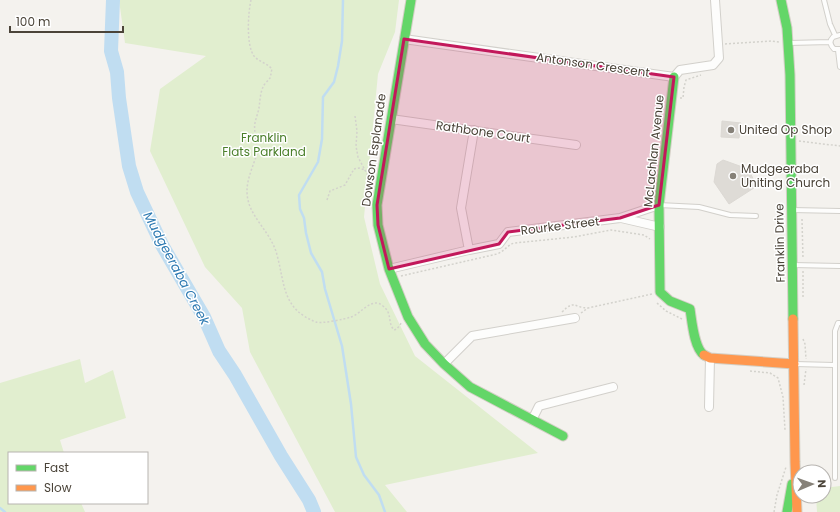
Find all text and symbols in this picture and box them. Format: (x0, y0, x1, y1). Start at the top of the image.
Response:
scale bar (10, 8, 123, 34)
text: 100 m (16, 13, 50, 30)
street label: Antonson Crescent (535, 48, 651, 81)
street label: Dowson Esplanade (357, 92, 390, 207)
street label: McLachlan Avenue (639, 94, 668, 208)
street label: Rathbone Court (435, 116, 531, 147)
place label: United Op Shop (739, 121, 832, 138)
marker: United Op Shop (726, 125, 736, 135)
park label: Franklin Flats Parkland (222, 129, 306, 160)
place label: Mudgeeraba Uniting Church (741, 160, 830, 191)
marker: Mudgeeraba Uniting Church (728, 171, 738, 181)
street label: Franklin Drive (770, 203, 789, 283)
water label: Mudgeeraba Creek (139, 208, 215, 329)
street label: Rourke Street (520, 212, 600, 239)
legend (8, 452, 148, 504)
text: Fast (44, 459, 69, 476)
north arrow (792, 464, 832, 504)
text: Slow (44, 479, 72, 496)
text: N (814, 479, 830, 488)

